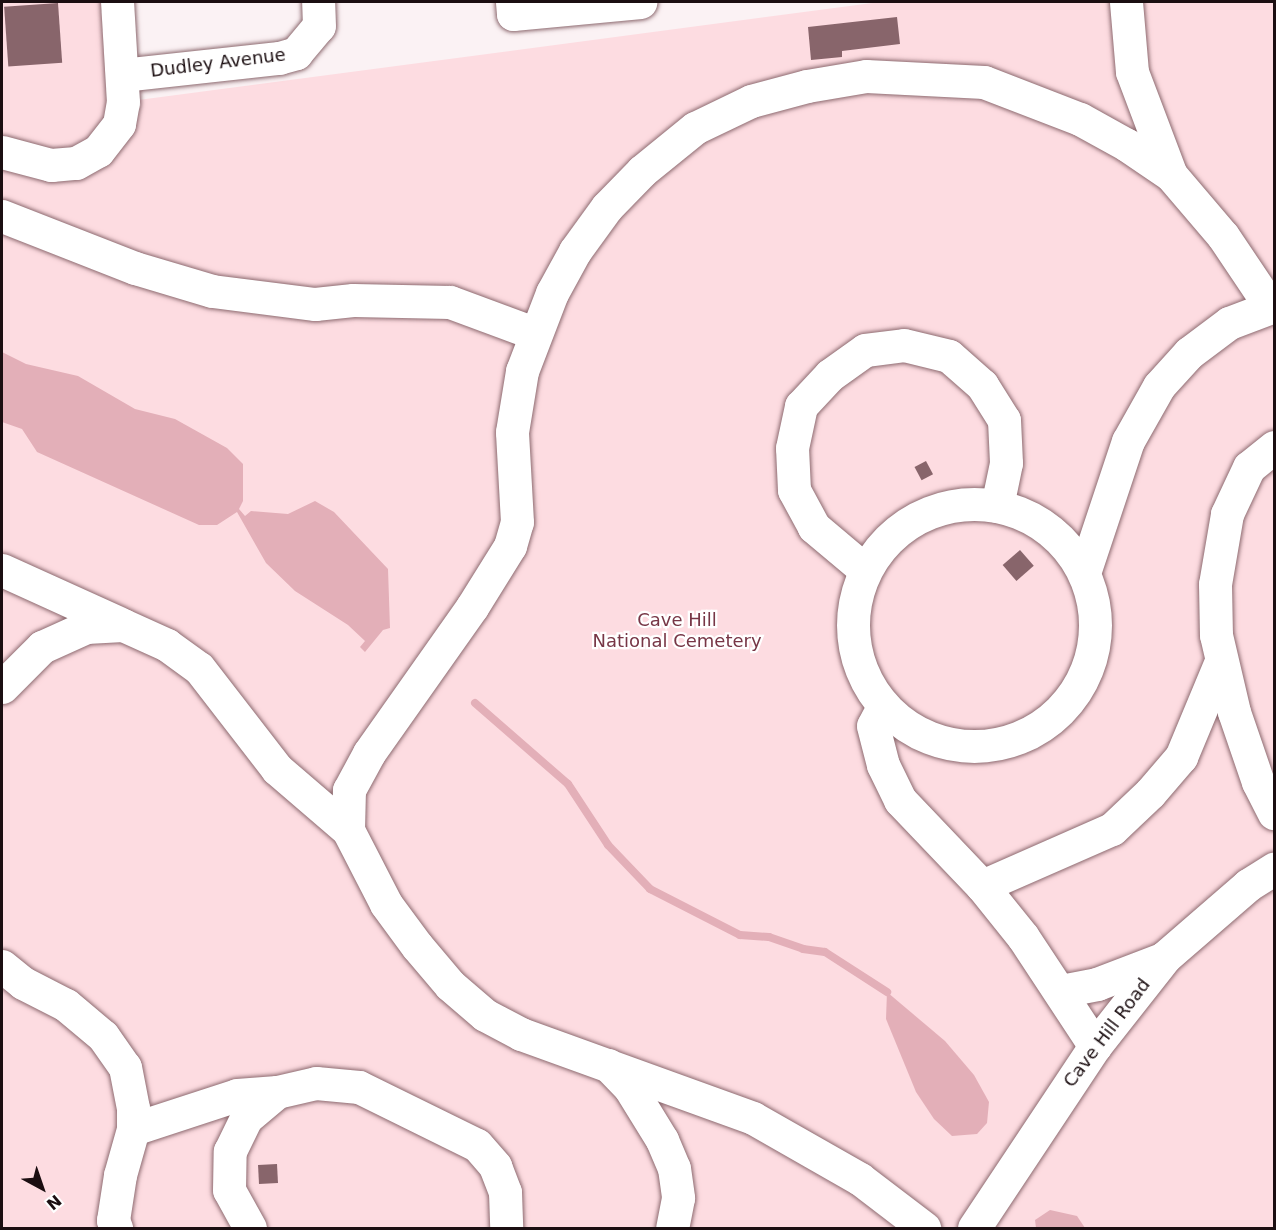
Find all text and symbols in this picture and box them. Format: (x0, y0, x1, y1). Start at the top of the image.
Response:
street label: Dudley Avenue (149, 44, 287, 82)
park label: Cave Hill National Cemetery (592, 610, 762, 652)
street label: Cave Hill Road (1059, 974, 1155, 1092)
north arrow (12, 1158, 72, 1218)
text: N (43, 1191, 65, 1214)

